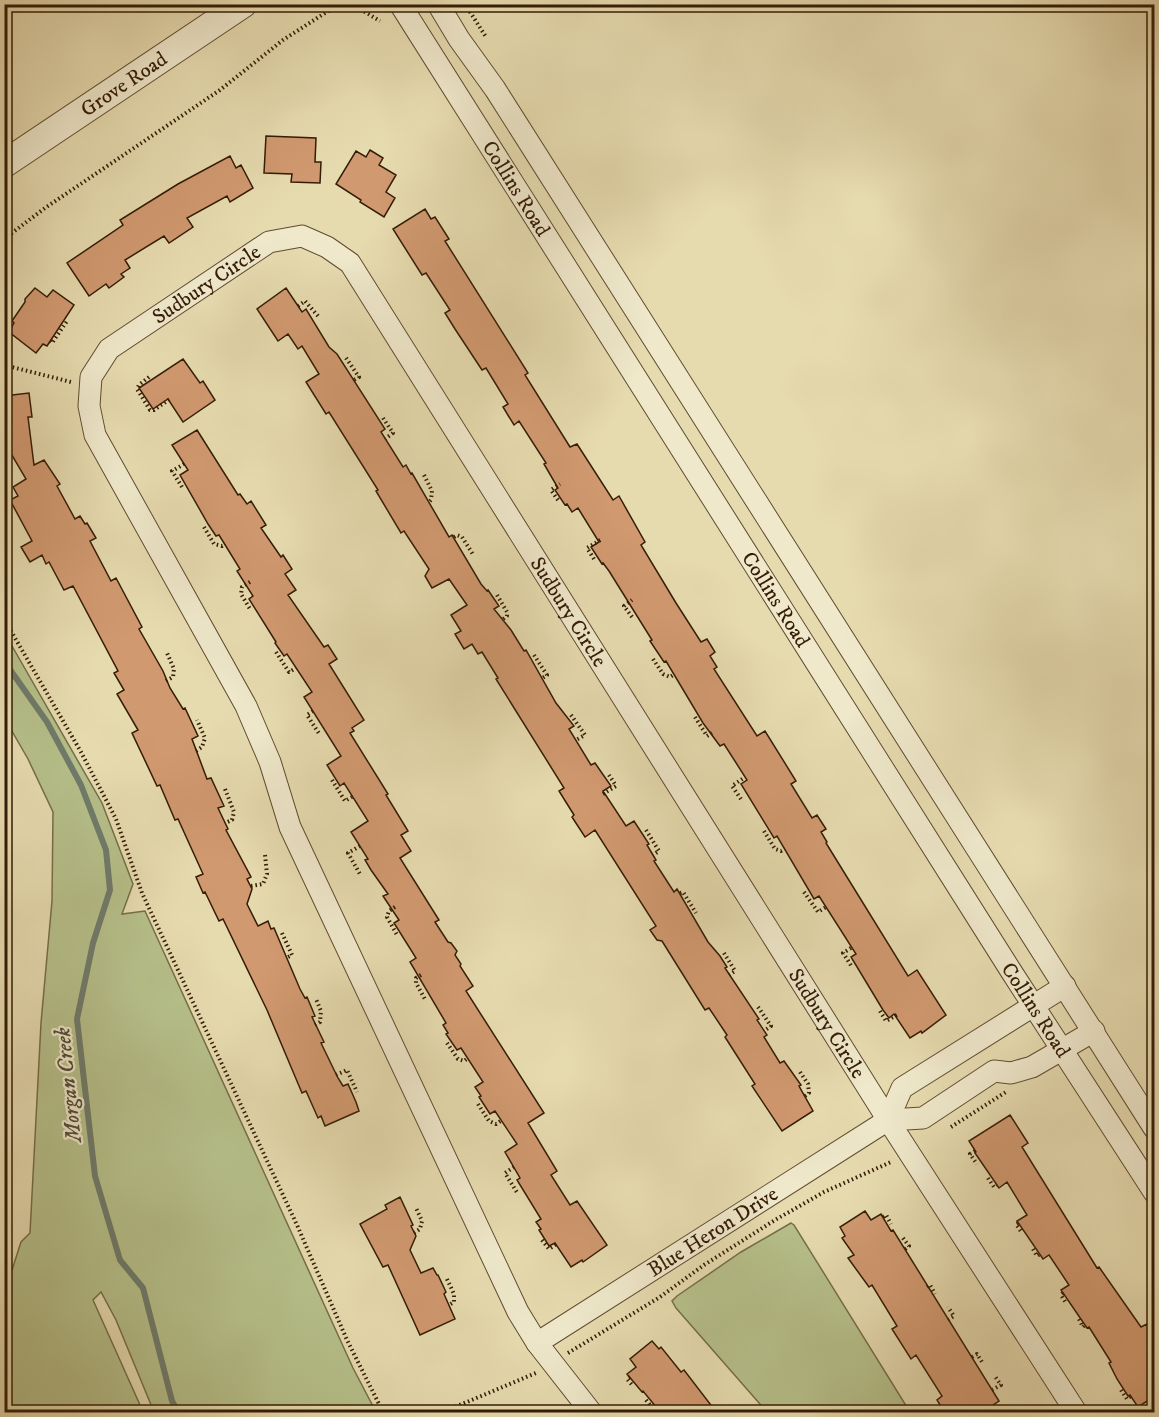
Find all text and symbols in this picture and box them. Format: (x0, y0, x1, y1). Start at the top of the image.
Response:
street label: Grove Road (76, 46, 173, 123)
street label: Collins Road (476, 136, 556, 242)
street label: Sudbury Circle (148, 239, 266, 330)
street label: Collins Road (735, 547, 815, 653)
street label: Sudbury Circle (524, 552, 612, 672)
street label: Collins Road (995, 958, 1076, 1063)
street label: Sudbury Circle (782, 964, 871, 1084)
water label: Morgan Creek (49, 1025, 88, 1146)
street label: Blue Heron Drive (643, 1181, 783, 1283)

